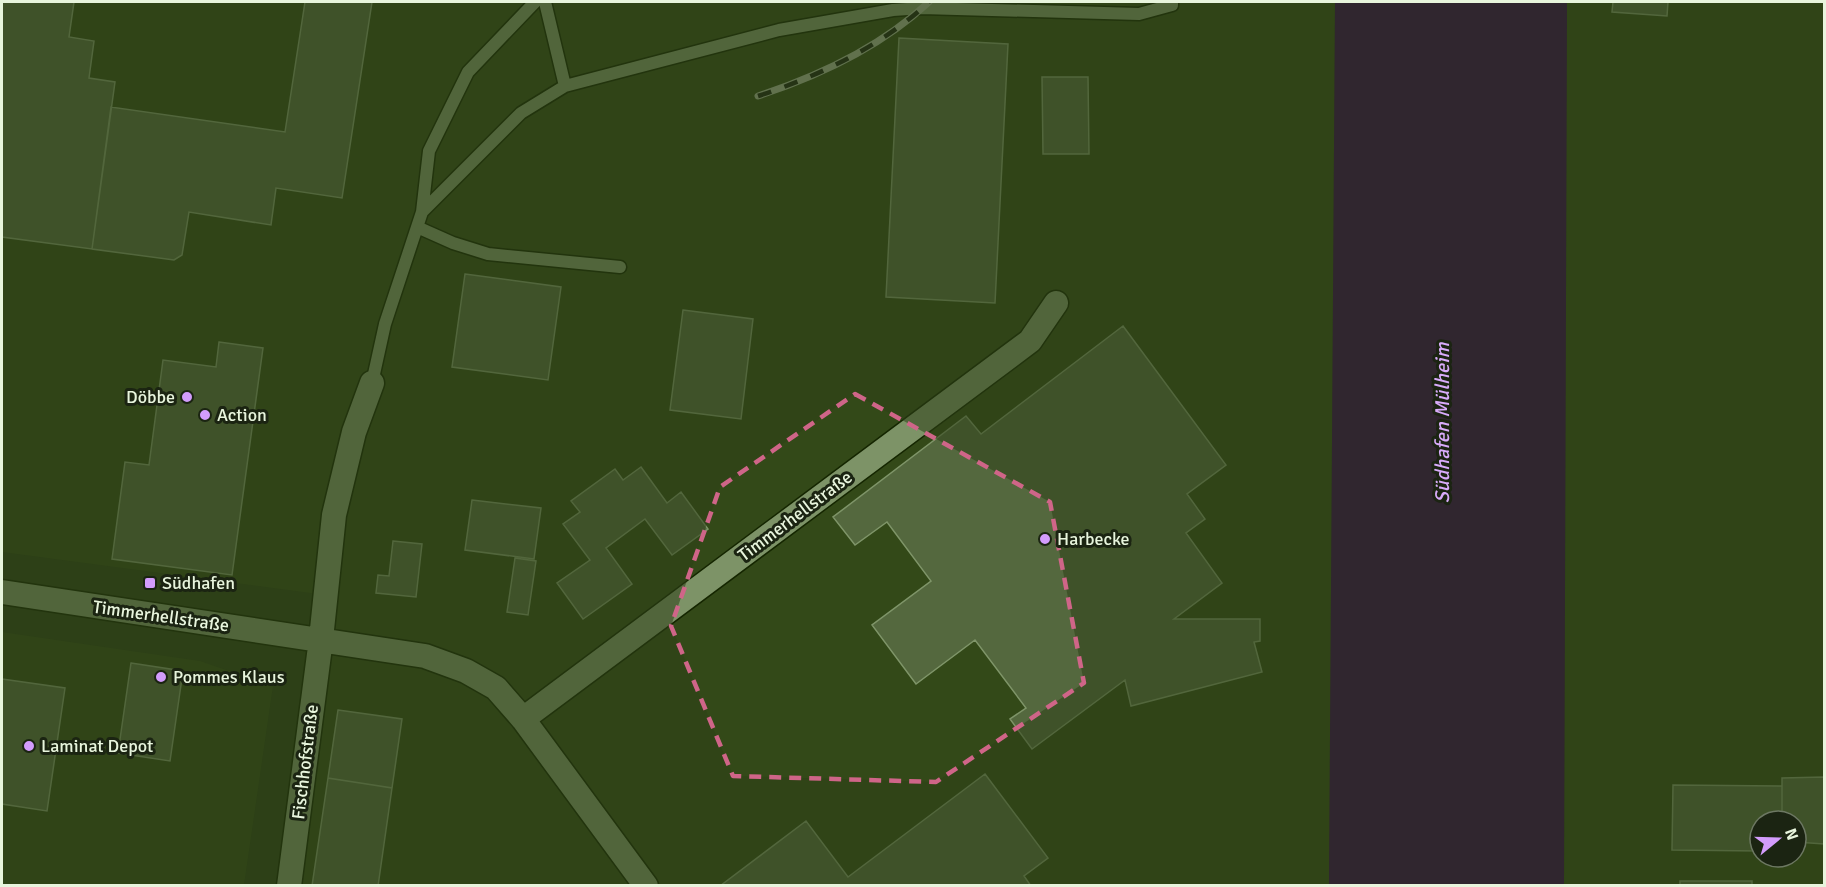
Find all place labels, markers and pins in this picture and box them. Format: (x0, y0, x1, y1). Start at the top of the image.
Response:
place label: Döbbe (126, 386, 175, 408)
marker: Döbbe (180, 390, 194, 404)
place label: Action (217, 404, 267, 426)
marker: Action (198, 408, 212, 422)
place label: Harbecke (1057, 528, 1130, 550)
marker: Harbecke (1038, 532, 1052, 546)
place label: Südhafen (162, 572, 235, 594)
marker: Südhafen (143, 576, 157, 590)
place label: Pommes Klaus (173, 666, 285, 688)
marker: Pommes Klaus (154, 670, 168, 684)
place label: Laminat Depot (41, 735, 153, 757)
marker: Laminat Depot (22, 739, 36, 753)

